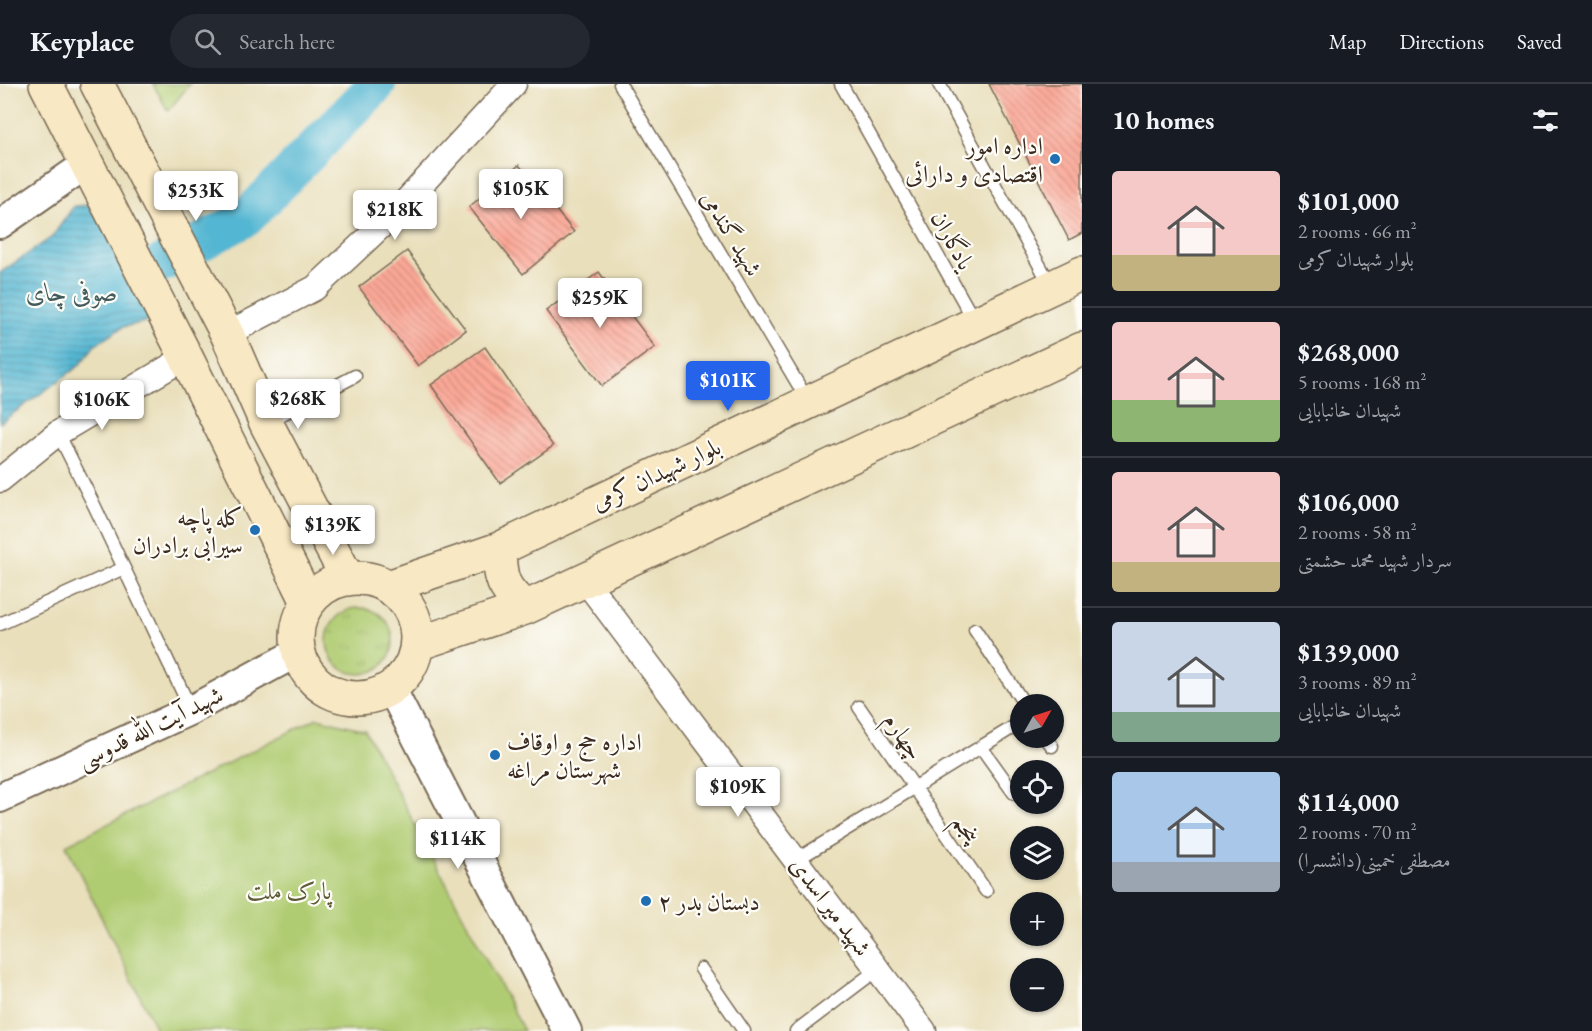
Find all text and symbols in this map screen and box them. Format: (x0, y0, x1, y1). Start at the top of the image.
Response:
search box (170, 14, 590, 68)
text: Keyplace (30, 23, 134, 59)
icon: search (191, 25, 224, 58)
text: Search here (239, 27, 335, 56)
text: Map (1329, 28, 1366, 55)
text: Directions (1399, 28, 1484, 55)
text: Saved (1517, 28, 1562, 55)
text: 10 homes (1112, 103, 1214, 137)
icon: filters (1529, 104, 1562, 137)
place label: اداره امور اقتصادی و دارائی (905, 130, 1043, 189)
marker: اداره امور اقتصادی و دارائی (1048, 152, 1062, 166)
pin: $105K (479, 169, 563, 220)
pin: $253K (154, 171, 238, 222)
text: $105K (493, 175, 549, 201)
text: $253K (168, 177, 224, 203)
street label: شهید گندمی (694, 184, 770, 282)
text: $101,000 (1298, 184, 1399, 218)
pin: $218K (353, 190, 437, 241)
icon: home (1160, 195, 1232, 267)
text: $218K (367, 196, 423, 222)
street label: یادگاران (924, 205, 983, 276)
text: 2 rooms · 66 m² (1298, 218, 1417, 244)
text: بلوار شهیدان کرمی (1298, 246, 1414, 272)
water label: صوفی چای (26, 275, 118, 310)
pin: $259K (558, 278, 642, 329)
text: $259K (572, 284, 628, 310)
text: $268,000 (1298, 335, 1399, 369)
icon: home (1160, 346, 1232, 418)
pin: $101K (686, 361, 770, 412)
text: $101K (700, 367, 756, 393)
text: 5 rooms · 168 m² (1298, 369, 1426, 395)
pin: $268K (256, 379, 340, 430)
pin: $106K (60, 380, 144, 431)
text: $268K (270, 385, 326, 411)
text: $106K (74, 386, 130, 412)
text: شهیدان خانبابایی (1298, 397, 1401, 423)
street label: بلوار شهیدان کرمی (586, 431, 726, 517)
text: $106,000 (1298, 485, 1399, 519)
icon: home (1160, 496, 1232, 568)
place label: کله پاچه سیرابی برادران (133, 501, 243, 562)
pin: $139K (291, 505, 375, 556)
text: $139K (305, 511, 361, 537)
text: 2 rooms · 58 m² (1298, 519, 1417, 545)
marker: کله پاچه سیرابی برادران (248, 523, 262, 537)
text: سردار شهید محمد حشمتی (1298, 547, 1452, 573)
text: $139,000 (1298, 635, 1399, 669)
icon: home (1160, 646, 1232, 718)
text: 3 rooms · 89 m² (1298, 669, 1417, 695)
street label: شهید آیت الله قدوسی (71, 676, 229, 777)
north arrow (1010, 694, 1064, 748)
map controls (1010, 694, 1064, 1012)
text: شهیدان خانبابایی (1298, 697, 1401, 723)
street label: چهارم (872, 706, 931, 769)
place label: اداره حج و اوقاف شهرستان مراغه (507, 726, 642, 787)
marker: اداره حج و اوقاف شهرستان مراغه (488, 748, 502, 762)
button: locate (1010, 760, 1064, 814)
pin: $109K (696, 767, 780, 818)
text: $109K (710, 773, 766, 799)
text: $114,000 (1298, 785, 1399, 819)
icon: home (1160, 796, 1232, 868)
street label: پنجم (940, 807, 989, 854)
pin: $114K (416, 819, 500, 870)
text: 2 rooms · 70 m² (1298, 819, 1417, 845)
text: $114K (430, 825, 486, 851)
button: layers (1010, 826, 1064, 880)
text: (دانشسرا)مصطفی خمینی (1298, 847, 1451, 873)
street label: شهید میر اسدی (783, 850, 879, 962)
park label: پارک ملت (246, 875, 333, 908)
place label: دبستان بدر ۲ (658, 886, 760, 917)
button: + (1010, 892, 1064, 946)
marker: دبستان بدر ۲ (639, 894, 653, 908)
button: − (1010, 958, 1064, 1012)

